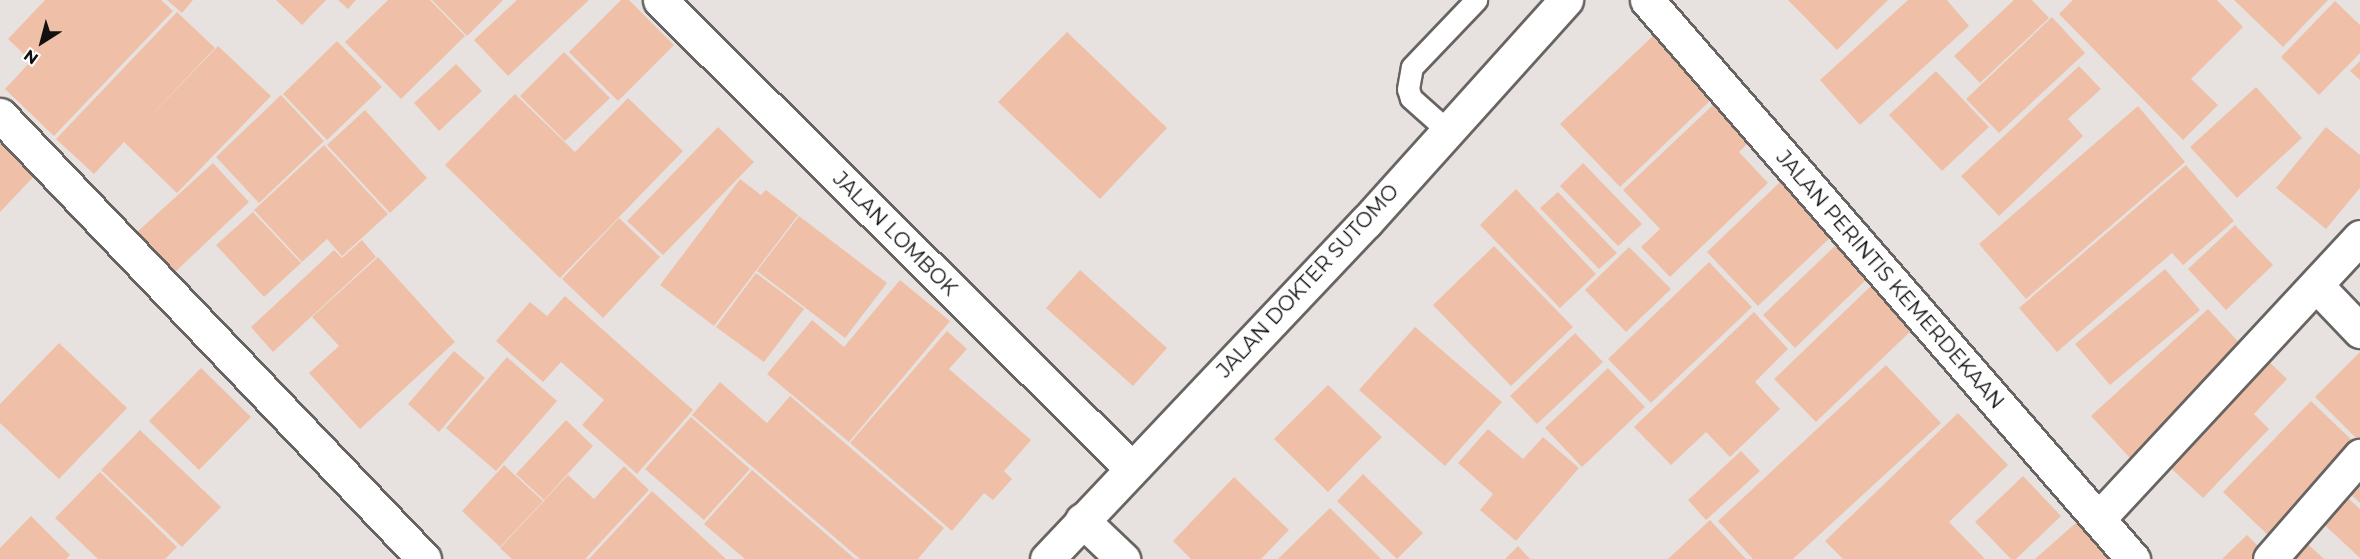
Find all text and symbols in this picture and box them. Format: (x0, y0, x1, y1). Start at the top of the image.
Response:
north arrow (12, 12, 72, 72)
text: N (20, 45, 42, 68)
street label: JALAN PERINTIS KEMERDEKAAN (1771, 146, 2009, 414)
street label: JALAN LOMBOK (828, 167, 962, 301)
street label: JALAN DOKTER SUTOMO (1212, 180, 1404, 382)

